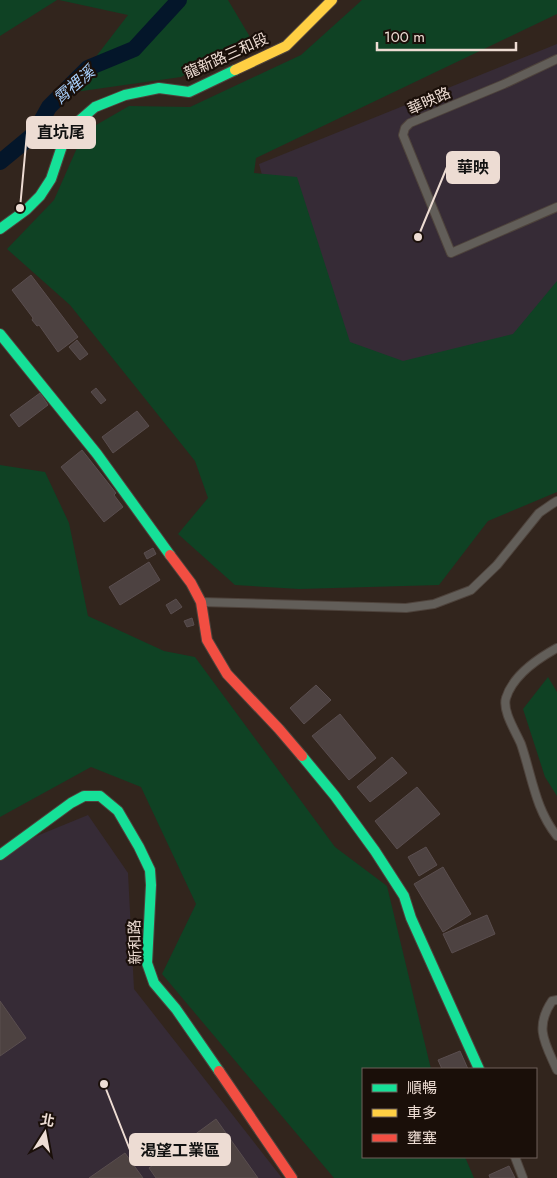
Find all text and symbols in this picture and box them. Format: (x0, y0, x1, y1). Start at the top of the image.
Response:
scale bar (377, 20, 516, 52)
text: 100 m (384, 26, 425, 48)
street label: 龍新路三和段 (180, 28, 272, 84)
water label: 霄裡溪 (48, 59, 101, 109)
street label: 華映路 (404, 82, 454, 120)
callout: 直坑尾 (27, 117, 95, 148)
text: 直坑尾 (37, 121, 85, 144)
callout: 華映 (447, 152, 499, 183)
text: 華映 (457, 156, 489, 179)
street label: 新和路 (124, 919, 146, 965)
legend (362, 1068, 537, 1158)
text: 順暢 (407, 1077, 437, 1099)
text: 車多 (407, 1102, 437, 1124)
north arrow (20, 1108, 70, 1158)
text: 北 (39, 1109, 56, 1131)
text: 壅塞 (407, 1127, 437, 1149)
callout: 渴望工業區 (130, 1134, 230, 1165)
text: 渴望工業區 (140, 1139, 220, 1162)

